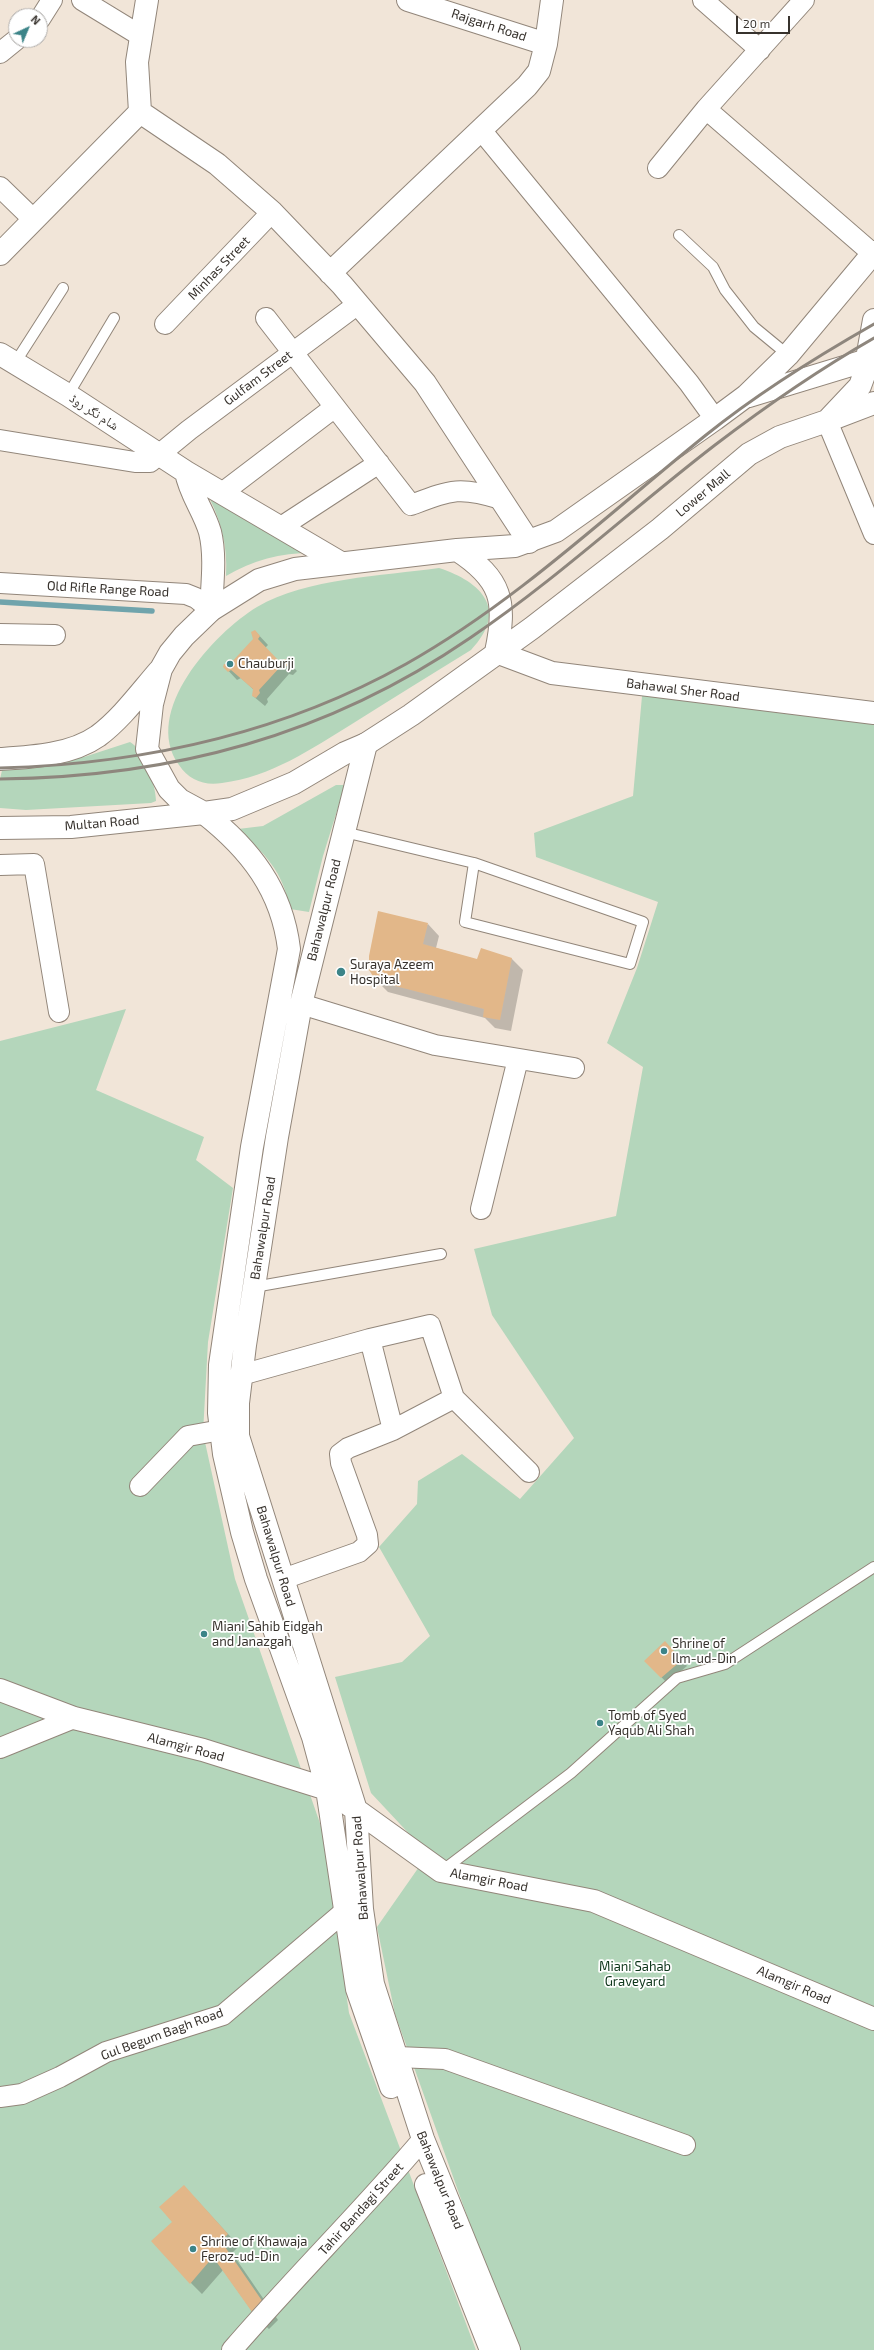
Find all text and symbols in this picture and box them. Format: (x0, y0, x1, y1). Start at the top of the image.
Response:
street label: Rajgarh Road (449, 5, 529, 45)
north arrow (8, 8, 48, 48)
scale bar (738, 8, 792, 34)
text: N (29, 12, 43, 27)
text: 20 m (743, 16, 770, 30)
street label: Minhas Street (185, 233, 253, 303)
street label: Gulfam Street (221, 347, 295, 409)
street label: شام نگر روڈ (67, 390, 121, 434)
street label: Lower Mall (673, 466, 733, 520)
street label: Old Rifle Range Road (46, 578, 170, 600)
place label: Chauburji (238, 656, 294, 672)
marker: Chauburji (225, 659, 235, 669)
street label: Bahawal Sher Road (625, 675, 741, 705)
street label: Multan Road (64, 812, 140, 834)
street label: Bahawalpur Road (304, 857, 344, 963)
place label: Suraya Azeem Hospital (350, 957, 434, 988)
marker: Suraya Azeem Hospital (335, 966, 347, 978)
street label: Bahawalpur Road (247, 1175, 279, 1281)
street label: Bahawalpur Road (253, 1504, 299, 1608)
place label: Miani Sahib Eidgah and Janazgah (212, 1619, 323, 1650)
marker: Miani Sahib Eidgah and Janazgah (199, 1629, 209, 1639)
place label: Shrine of Ilm-ud-Din (672, 1636, 737, 1667)
marker: Shrine of Ilm-ud-Din (659, 1646, 669, 1656)
place label: Tomb of Syed Yaqub Ali Shah (608, 1708, 695, 1739)
marker: Tomb of Syed Yaqub Ali Shah (595, 1718, 605, 1728)
street label: Alamgir Road (146, 1729, 226, 1765)
street label: Bahawalpur Road (349, 1815, 371, 1921)
street label: Alamgir Road (449, 1865, 529, 1895)
park label: Miani Sahab Graveyard (599, 1959, 671, 1990)
street label: Alamgir Road (755, 1962, 833, 2008)
street label: Gul Begum Bagh Road (99, 2005, 225, 2063)
street label: Bahawalpur Road (413, 2129, 467, 2231)
street label: Tahir Bandagi Street (315, 2159, 407, 2259)
place label: Shrine of Khawaja Feroz-ud-Din (201, 2234, 307, 2265)
marker: Shrine of Khawaja Feroz-ud-Din (188, 2244, 198, 2254)

